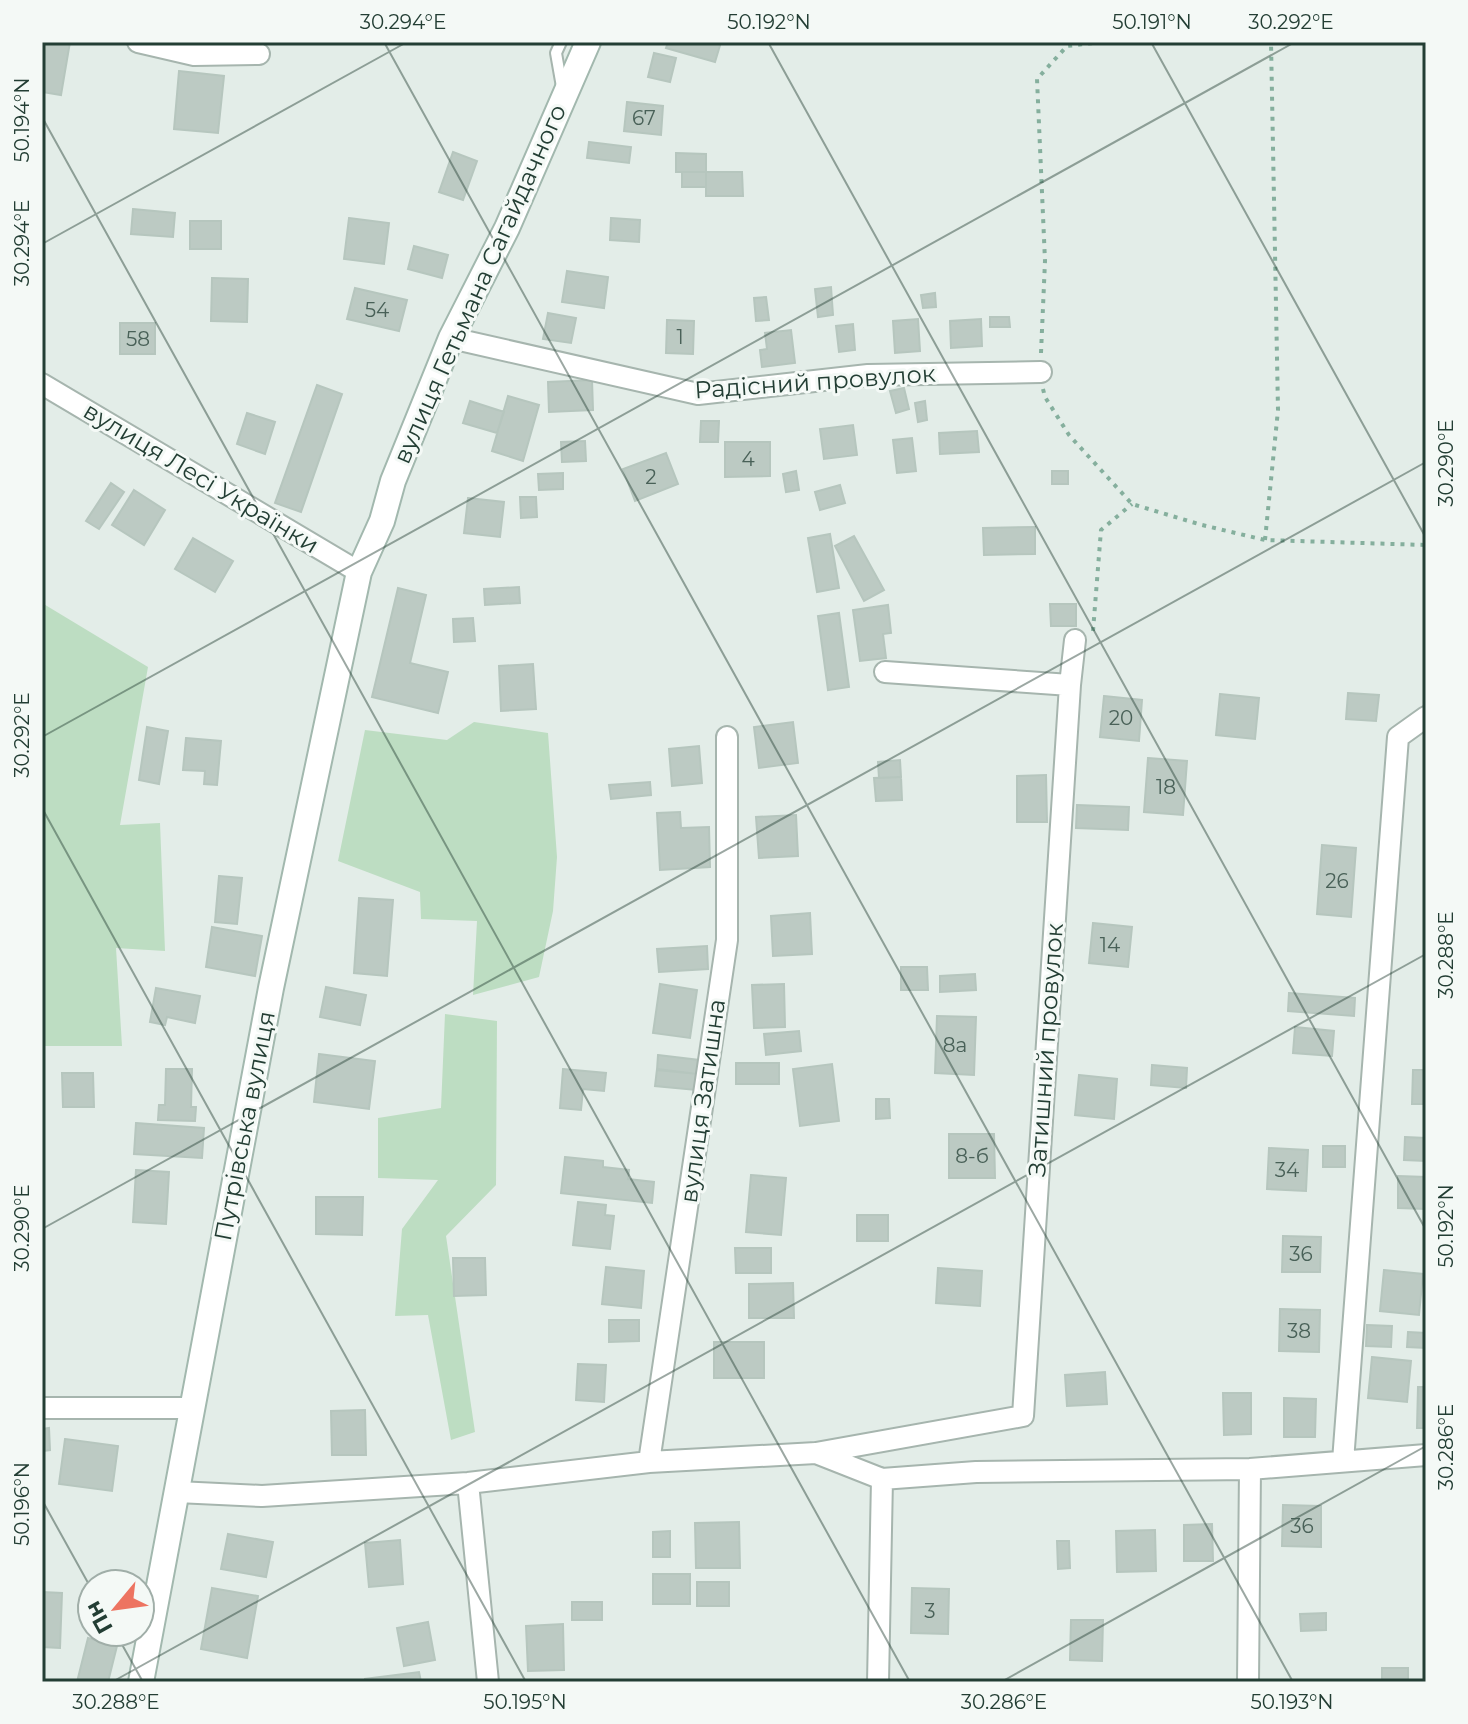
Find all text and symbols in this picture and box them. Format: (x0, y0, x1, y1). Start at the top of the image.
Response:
text: 30.294°E (360, 10, 446, 34)
text: 50.192°N (727, 10, 811, 34)
text: 50.191°N (1112, 10, 1192, 34)
text: 30.292°E (1248, 10, 1334, 34)
text: 50.194°N (10, 78, 34, 163)
street label: вулиця Гетьмана Сагайдачного (387, 100, 572, 468)
house number: 67 (632, 106, 656, 130)
text: 30.294°E (10, 200, 34, 286)
house number: 54 (365, 298, 389, 322)
house number: 1 (676, 325, 684, 349)
house number: 58 (126, 327, 150, 351)
street label: Радісний провулок (693, 359, 937, 404)
street label: вулиця Лесі Українки (78, 396, 324, 559)
text: 30.290°E (1434, 419, 1458, 507)
house number: 4 (741, 447, 755, 471)
house number: 2 (645, 465, 657, 489)
text: 30.292°E (10, 692, 34, 778)
house number: 20 (1109, 706, 1133, 730)
house number: 18 (1156, 775, 1176, 799)
house number: 26 (1325, 869, 1349, 893)
text: 30.288°E (1434, 911, 1458, 999)
street label: Затишний провулок (1022, 922, 1069, 1178)
house number: 14 (1100, 933, 1120, 957)
street label: вулиця Затишна (674, 997, 731, 1205)
street label: Путрівська вулиця (208, 1009, 281, 1243)
house number: 8а (943, 1033, 967, 1057)
house number: 8-б (955, 1144, 989, 1168)
house number: 34 (1275, 1158, 1299, 1182)
text: 30.290°E (10, 1184, 34, 1272)
text: 50.192°N (1434, 1184, 1458, 1268)
house number: 36 (1289, 1242, 1313, 1266)
house number: 38 (1287, 1319, 1311, 1343)
text: 30.286°E (1434, 1404, 1458, 1490)
text: 50.196°N (10, 1462, 34, 1546)
house number: 36 (1290, 1514, 1314, 1538)
north arrow (76, 1568, 156, 1648)
text: Пн (79, 1596, 119, 1638)
house number: 3 (924, 1599, 936, 1623)
text: 30.288°E (72, 1690, 160, 1714)
text: 50.195°N (483, 1690, 567, 1714)
text: 30.286°E (961, 1690, 1047, 1714)
text: 50.193°N (1250, 1690, 1334, 1714)

